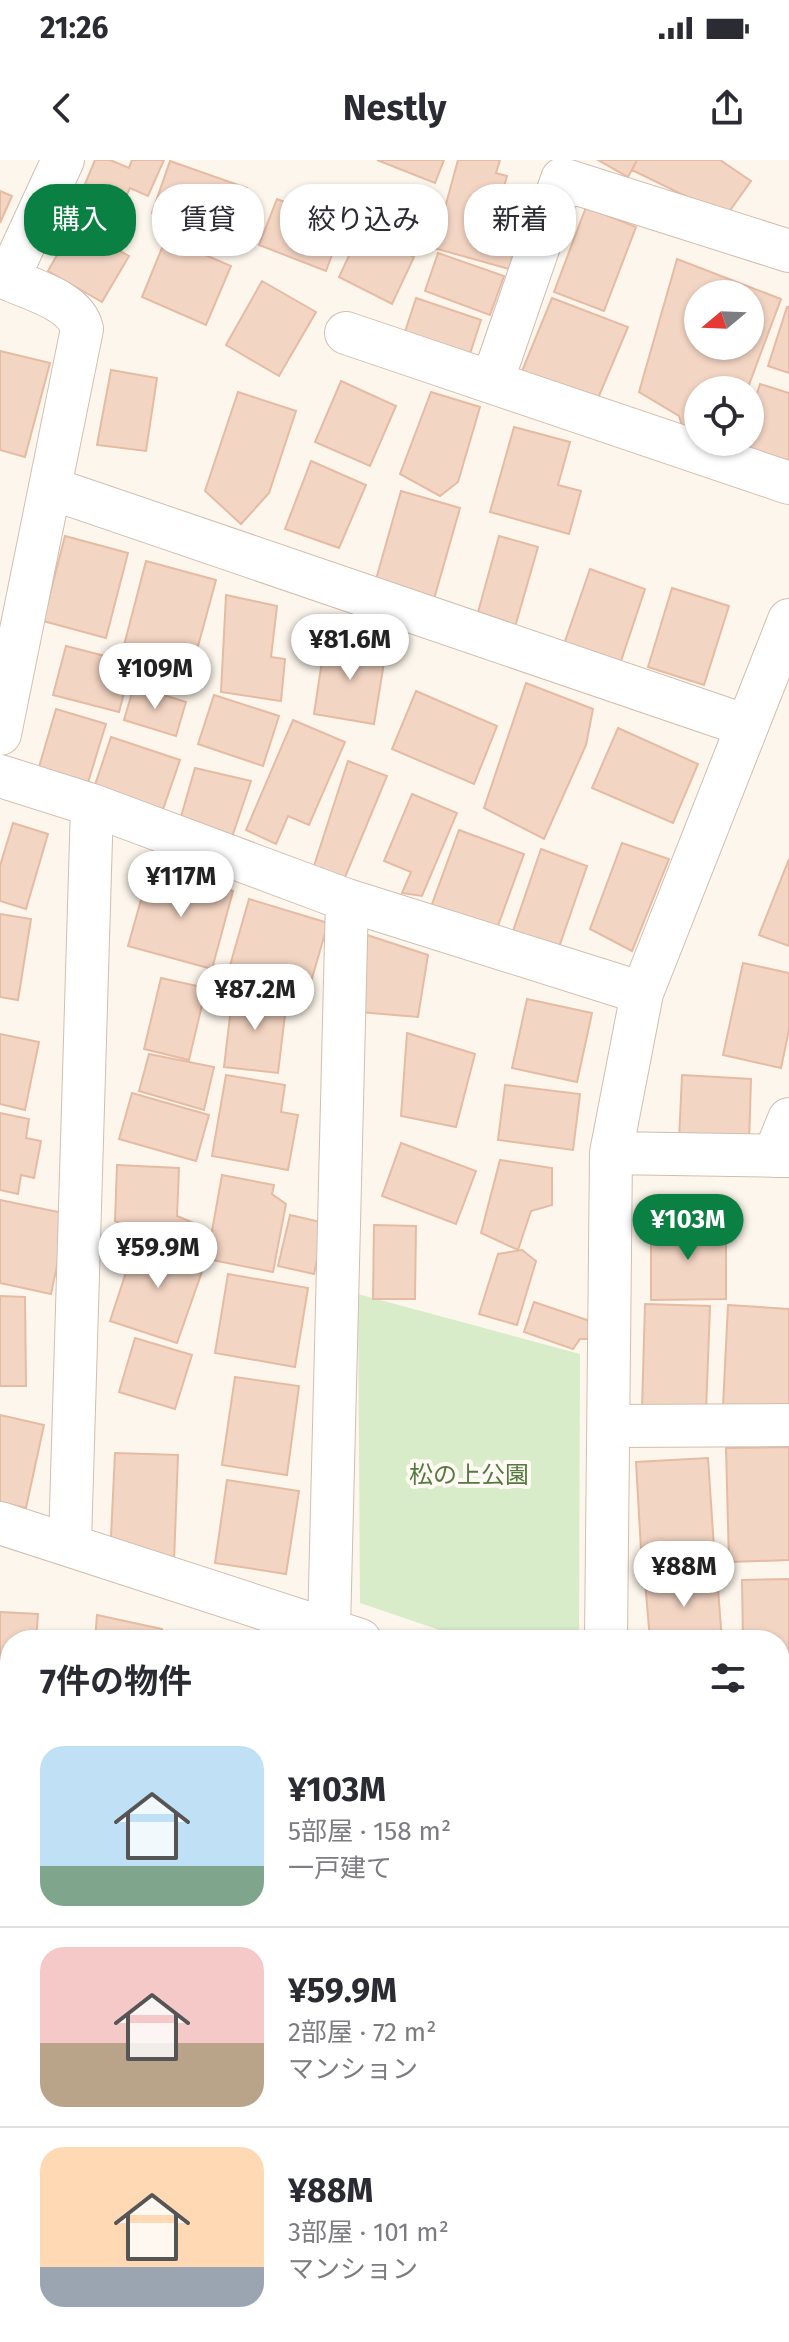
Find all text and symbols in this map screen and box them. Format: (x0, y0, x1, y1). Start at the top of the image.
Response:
text: 21:26 (40, 10, 108, 46)
icon: back (40, 86, 84, 130)
text: Nestly (343, 86, 446, 130)
icon: share (705, 86, 749, 130)
chip: 購入 (24, 184, 136, 256)
chip: 賃貸 (152, 184, 264, 256)
chip: 絞り込み (280, 184, 448, 256)
chip: 新着 (464, 184, 576, 256)
north arrow (684, 280, 764, 360)
map controls (684, 280, 764, 456)
button: locate (684, 376, 764, 456)
pin: ¥81.6M (285, 614, 415, 682)
text: ¥81.6M (309, 624, 391, 655)
pin: ¥109M (99, 643, 211, 711)
text: ¥109M (117, 653, 193, 684)
pin: ¥117M (125, 851, 237, 919)
text: ¥117M (146, 861, 216, 892)
pin: ¥87.2M (190, 964, 320, 1032)
text: ¥87.2M (214, 974, 296, 1005)
pin: ¥103M (632, 1194, 744, 1262)
text: ¥103M (651, 1204, 725, 1235)
pin: ¥59.9M (93, 1222, 223, 1290)
text: ¥59.9M (116, 1232, 200, 1263)
park label: 松の上公園 (409, 1461, 529, 1489)
pin: ¥88M (637, 1541, 731, 1609)
text: ¥88M (651, 1551, 717, 1582)
icon: filters (706, 1656, 750, 1700)
text: 7件の物件 (40, 1661, 192, 1702)
text: ¥103M (288, 1769, 386, 1810)
icon: home (104, 1778, 200, 1874)
text: 5部屋 · 158 m² (288, 1816, 451, 1847)
text: 一戸建て (288, 1853, 392, 1884)
text: ¥59.9M (288, 1970, 397, 2011)
icon: home (104, 1979, 200, 2075)
text: 2部屋 · 72 m² (288, 2017, 436, 2048)
text: マンション (288, 2054, 418, 2085)
text: ¥88M (288, 2170, 373, 2211)
icon: home (104, 2179, 200, 2275)
text: 3部屋 · 101 m² (288, 2217, 449, 2248)
text: マンション (288, 2254, 418, 2285)

